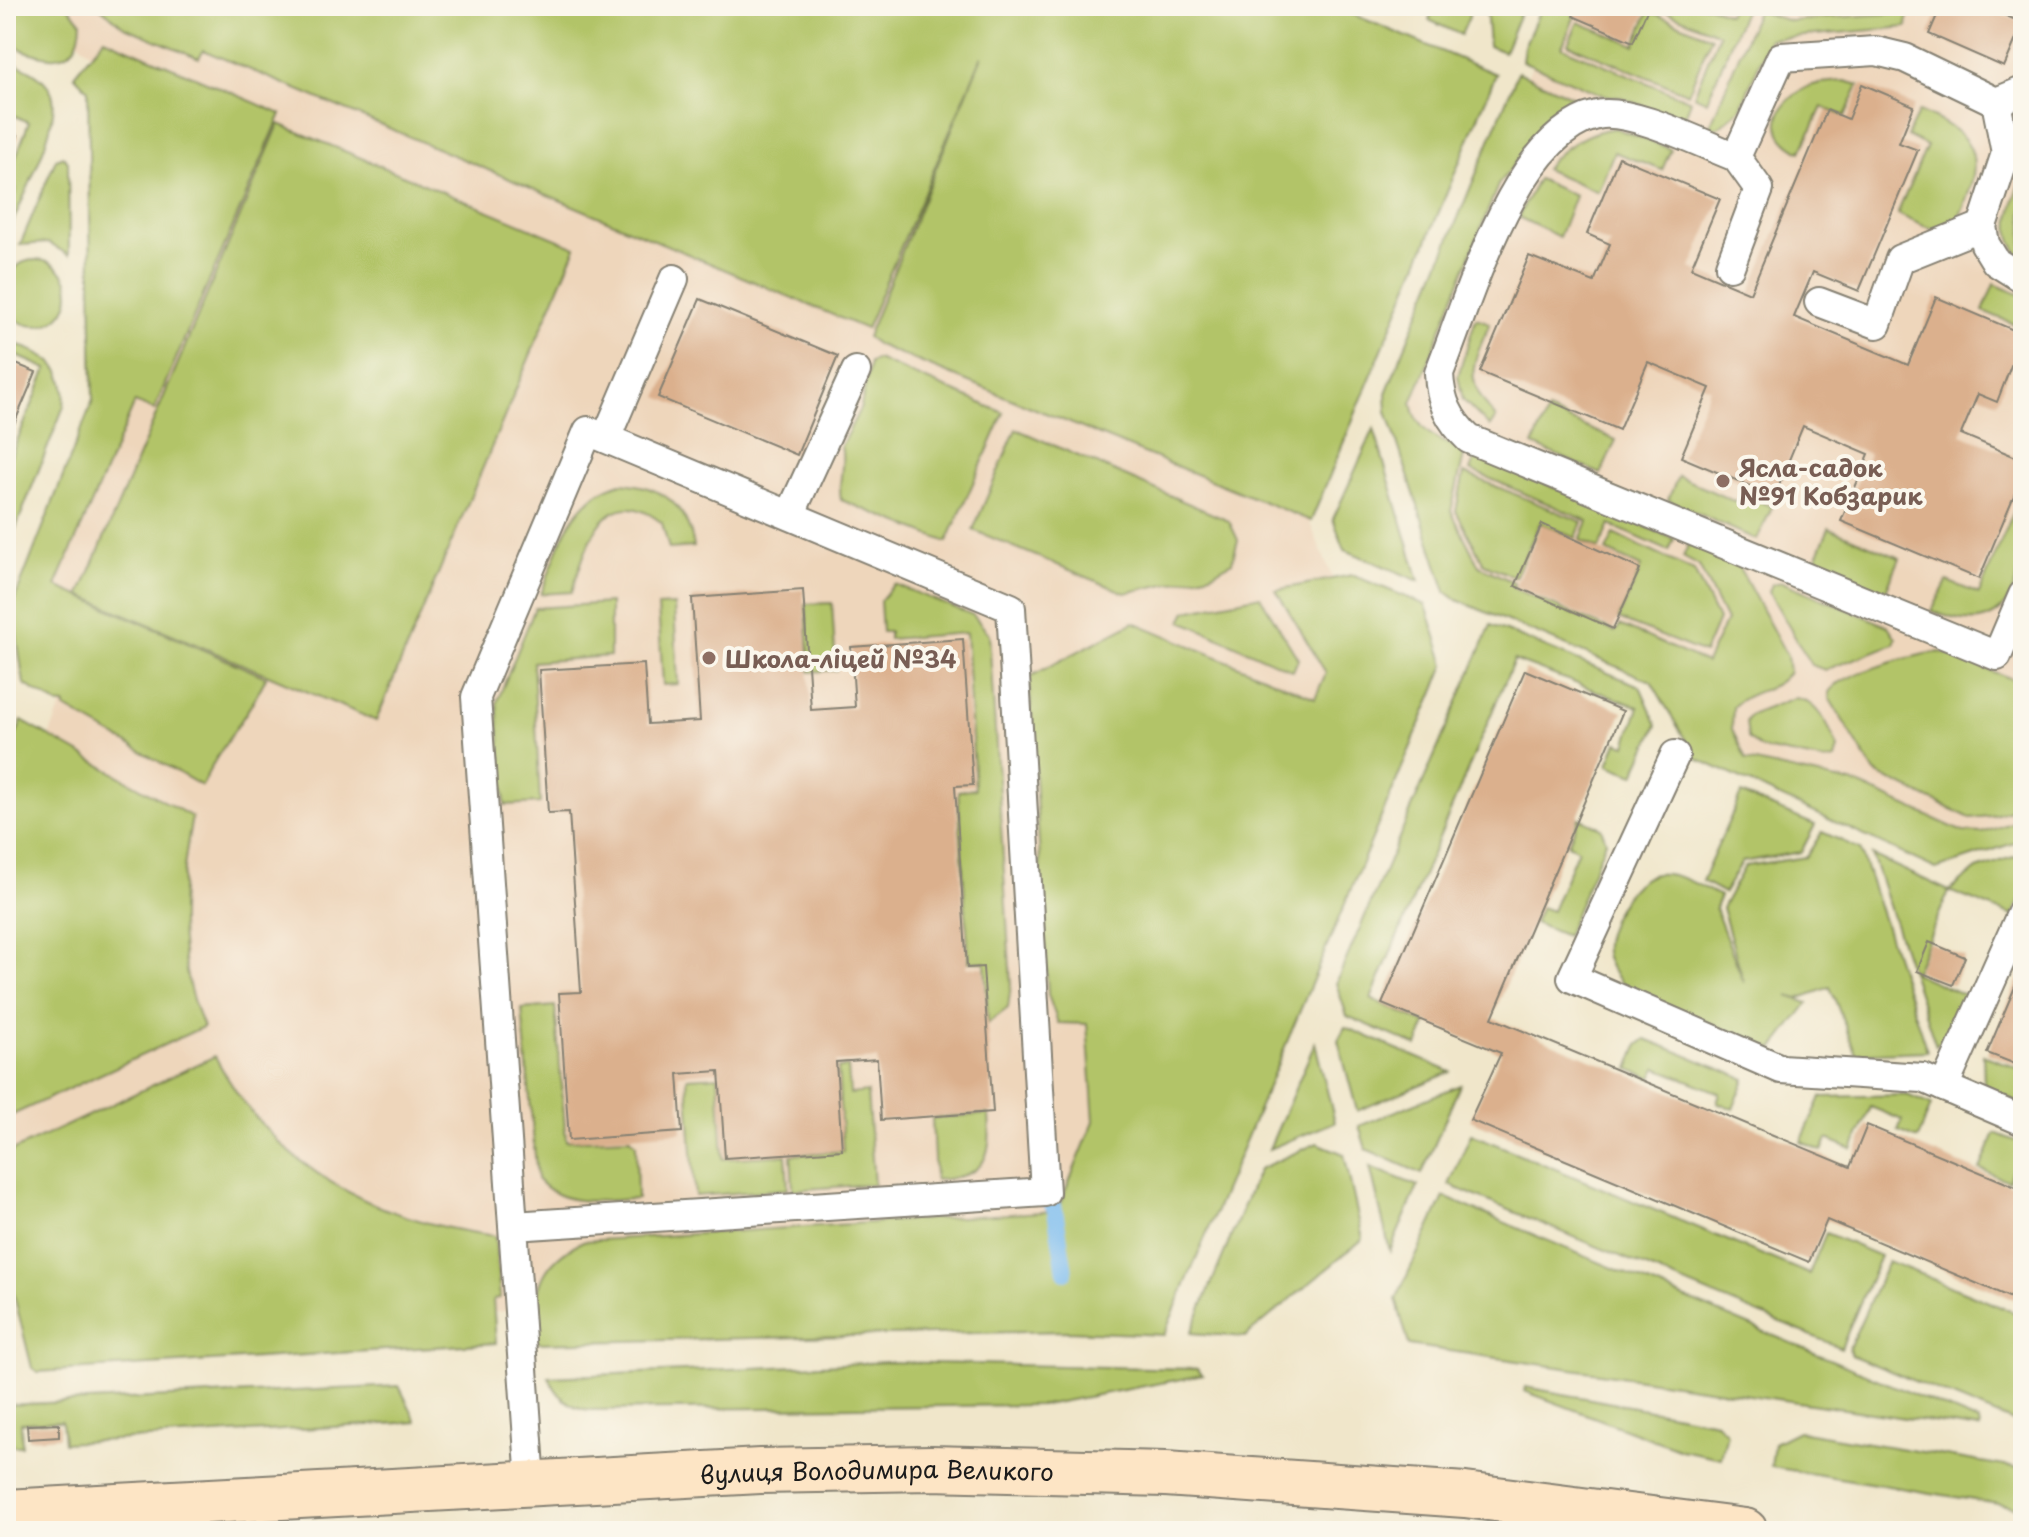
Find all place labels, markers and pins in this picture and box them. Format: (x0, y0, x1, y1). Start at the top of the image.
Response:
place label: Ясла-садок №91 Кобзарик (1739, 449, 1923, 513)
marker: Ясла-садок №91 Кобзарик (1714, 472, 1732, 490)
place label: Школа-ліцей №34 (725, 640, 956, 676)
marker: Школа-ліцей №34 (700, 649, 718, 667)

